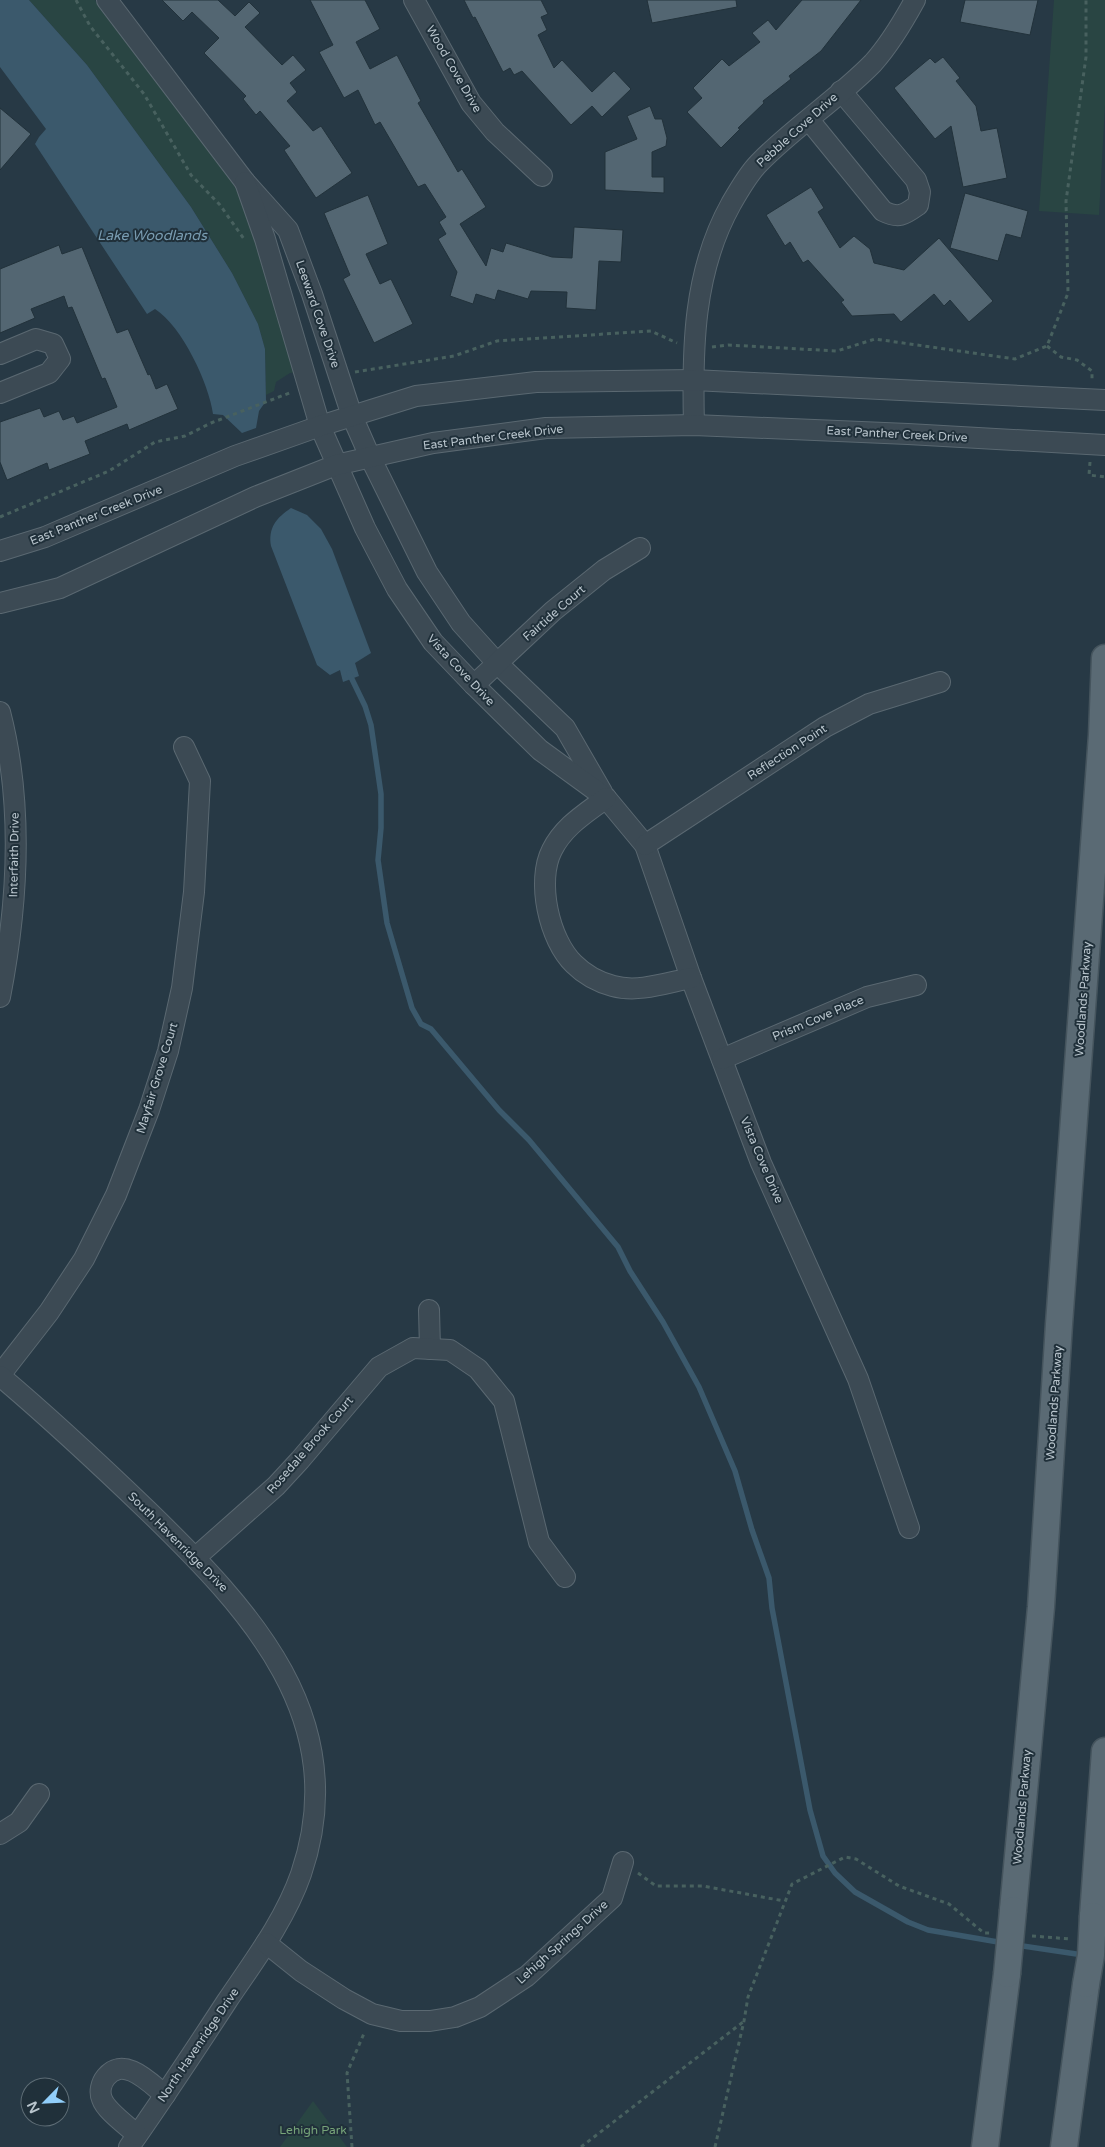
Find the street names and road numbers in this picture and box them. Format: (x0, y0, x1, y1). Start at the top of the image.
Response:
street label: Wood Cove Drive (423, 23, 485, 115)
street label: Pebble Cove Drive (754, 90, 840, 170)
street label: Leeward Cove Drive (293, 258, 343, 370)
street label: East Panther Creek Drive (422, 421, 564, 453)
street label: East Panther Creek Drive (826, 423, 968, 445)
street label: East Panther Creek Drive (28, 482, 164, 548)
street label: Fairtide Court (520, 582, 588, 644)
street label: Vista Cove Drive (424, 631, 498, 709)
street label: Reflection Point (745, 721, 829, 783)
street label: Interfaith Drive (6, 812, 22, 898)
street label: Woodlands Parkway (1072, 940, 1094, 1057)
street label: Prism Cove Place (770, 992, 866, 1044)
street label: Mayfair Grove Court (133, 1020, 181, 1135)
street label: Vista Cove Drive (737, 1115, 787, 1205)
street label: Woodlands Parkway (1043, 1344, 1065, 1461)
street label: Rosedale Brook Court (264, 1393, 356, 1497)
street label: South Havenridge Drive (125, 1489, 231, 1595)
street label: Woodlands Parkway (1010, 1748, 1034, 1865)
street label: Lehigh Springs Drive (514, 1897, 611, 1987)
street label: North Havenridge Drive (155, 1985, 242, 2105)

